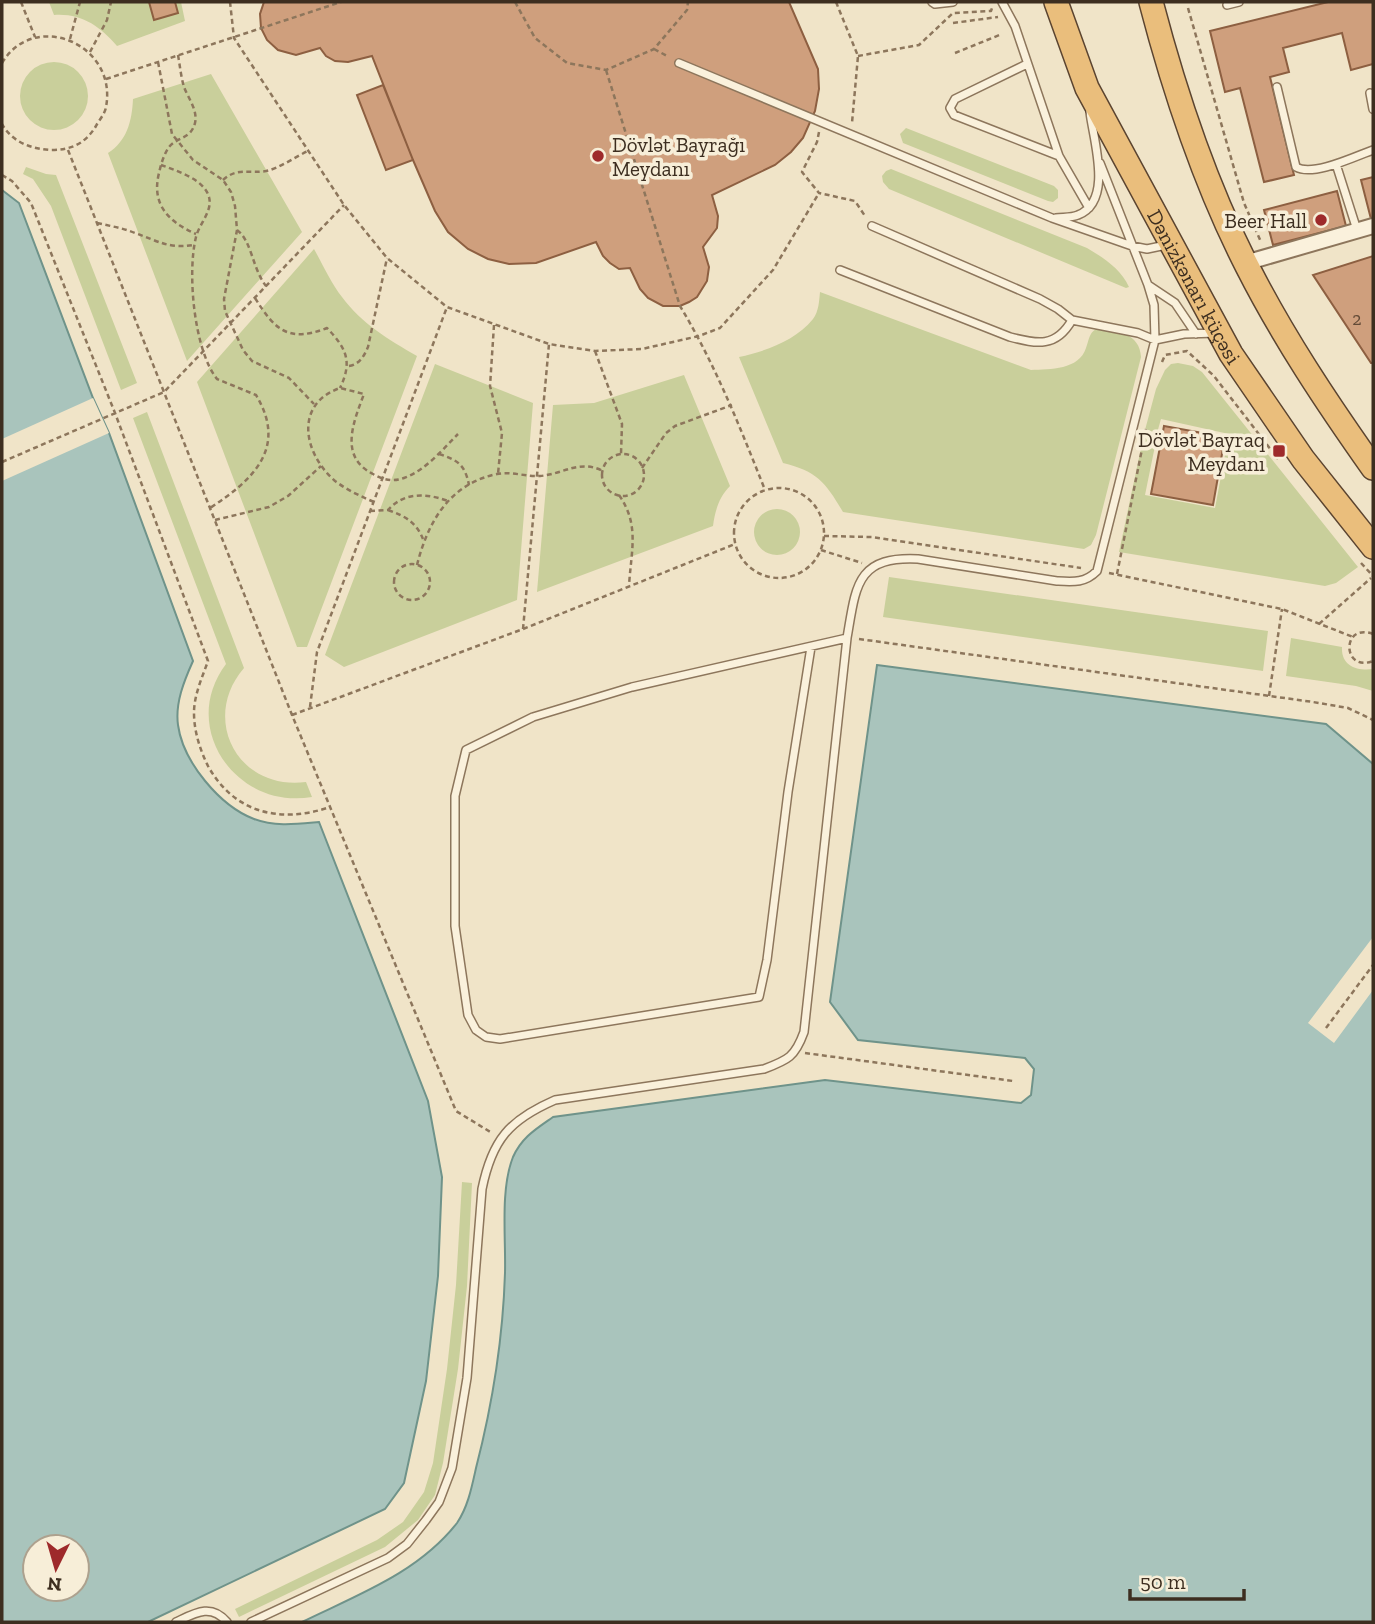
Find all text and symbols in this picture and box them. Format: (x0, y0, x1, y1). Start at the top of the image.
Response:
place label: Dövlət Bayrağı Meydanı (612, 132, 745, 181)
marker: Dövlət Bayrağı Meydanı (590, 148, 606, 164)
street label: Dənizkənarı küçəsi (1142, 205, 1247, 369)
place label: Beer Hall (1224, 208, 1307, 233)
marker: Beer Hall (1313, 212, 1329, 228)
house number: 2 (1352, 308, 1362, 330)
place label: Dövlət Bayraq Meydanı (1138, 427, 1266, 476)
marker: Dövlət Bayraq Meydanı (1271, 443, 1287, 459)
north arrow (21, 1533, 91, 1603)
scale bar (1130, 1558, 1244, 1602)
text: 50 m (1140, 1569, 1186, 1594)
text: N (46, 1572, 63, 1597)

